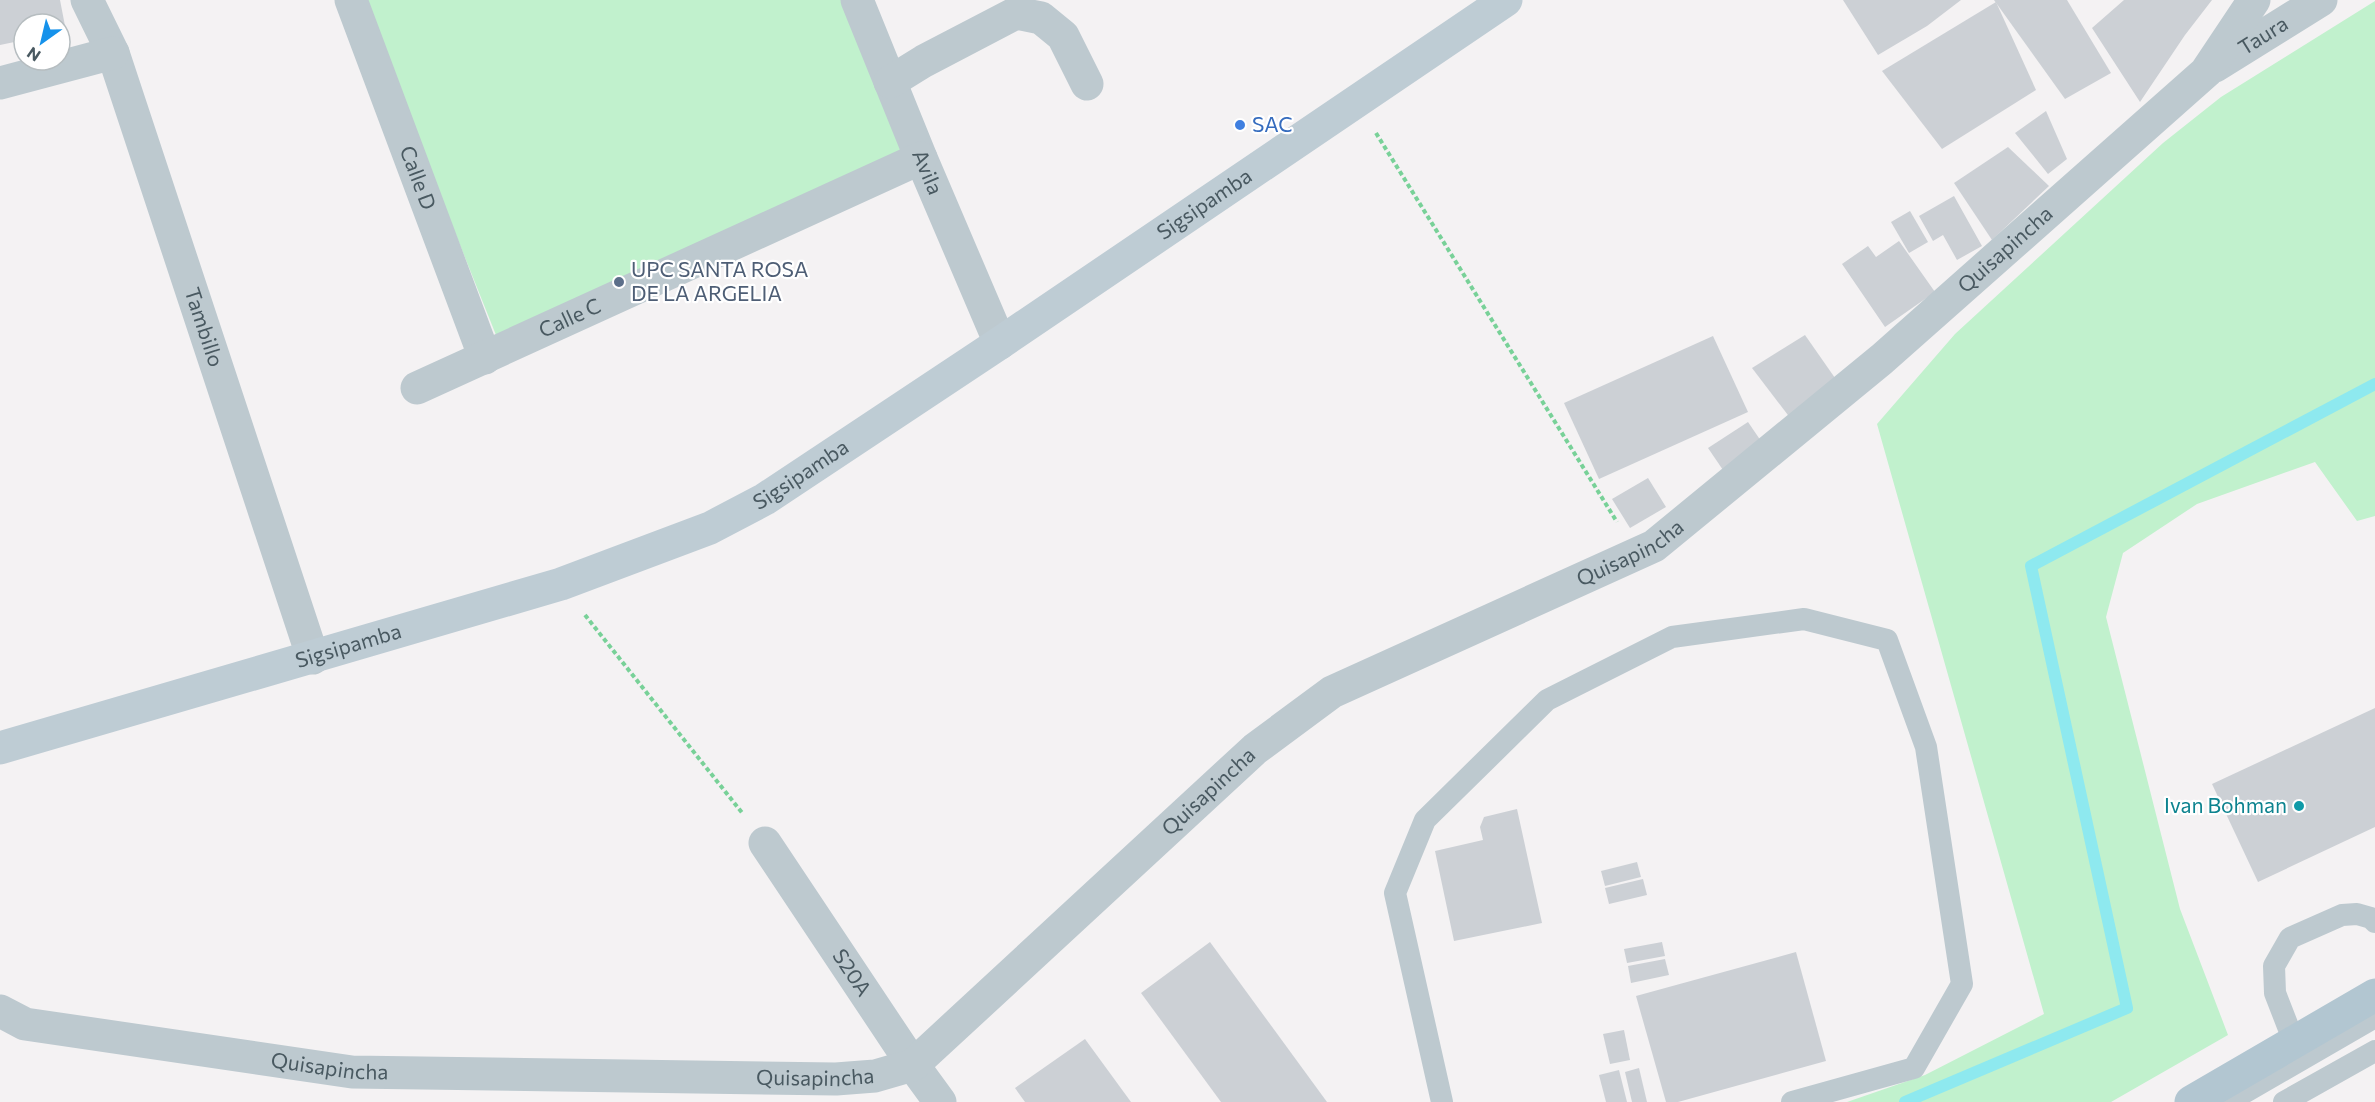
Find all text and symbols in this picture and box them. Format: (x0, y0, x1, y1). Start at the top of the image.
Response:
street label: Taura (2233, 10, 2292, 59)
north arrow (12, 12, 72, 72)
text: N (23, 44, 44, 66)
place label: SAC (1252, 111, 1293, 136)
marker: SAC (1233, 118, 1247, 132)
street label: Calle D (396, 142, 442, 213)
street label: Avila (908, 146, 949, 198)
street label: Sigsipamba (1151, 162, 1256, 244)
street label: Quisapincha (1952, 200, 2057, 297)
place label: UPC SANTA ROSA DE LA ARGELIA (631, 256, 808, 305)
marker: UPC SANTA ROSA DE LA ARGELIA (612, 275, 626, 289)
street label: Tambillo (180, 284, 230, 370)
street label: Calle C (534, 292, 604, 342)
street label: Sigsipamba (748, 433, 853, 514)
street label: Quisapincha (1572, 513, 1688, 590)
street label: Sigsipamba (292, 617, 404, 672)
street label: Quisapincha (1156, 741, 1260, 840)
place label: Ivan Bohman (2164, 792, 2287, 817)
marker: Ivan Bohman (2292, 799, 2306, 813)
street label: S20A (828, 944, 878, 1000)
street label: Quisapincha (270, 1046, 389, 1084)
street label: Quisapincha (756, 1062, 875, 1090)

